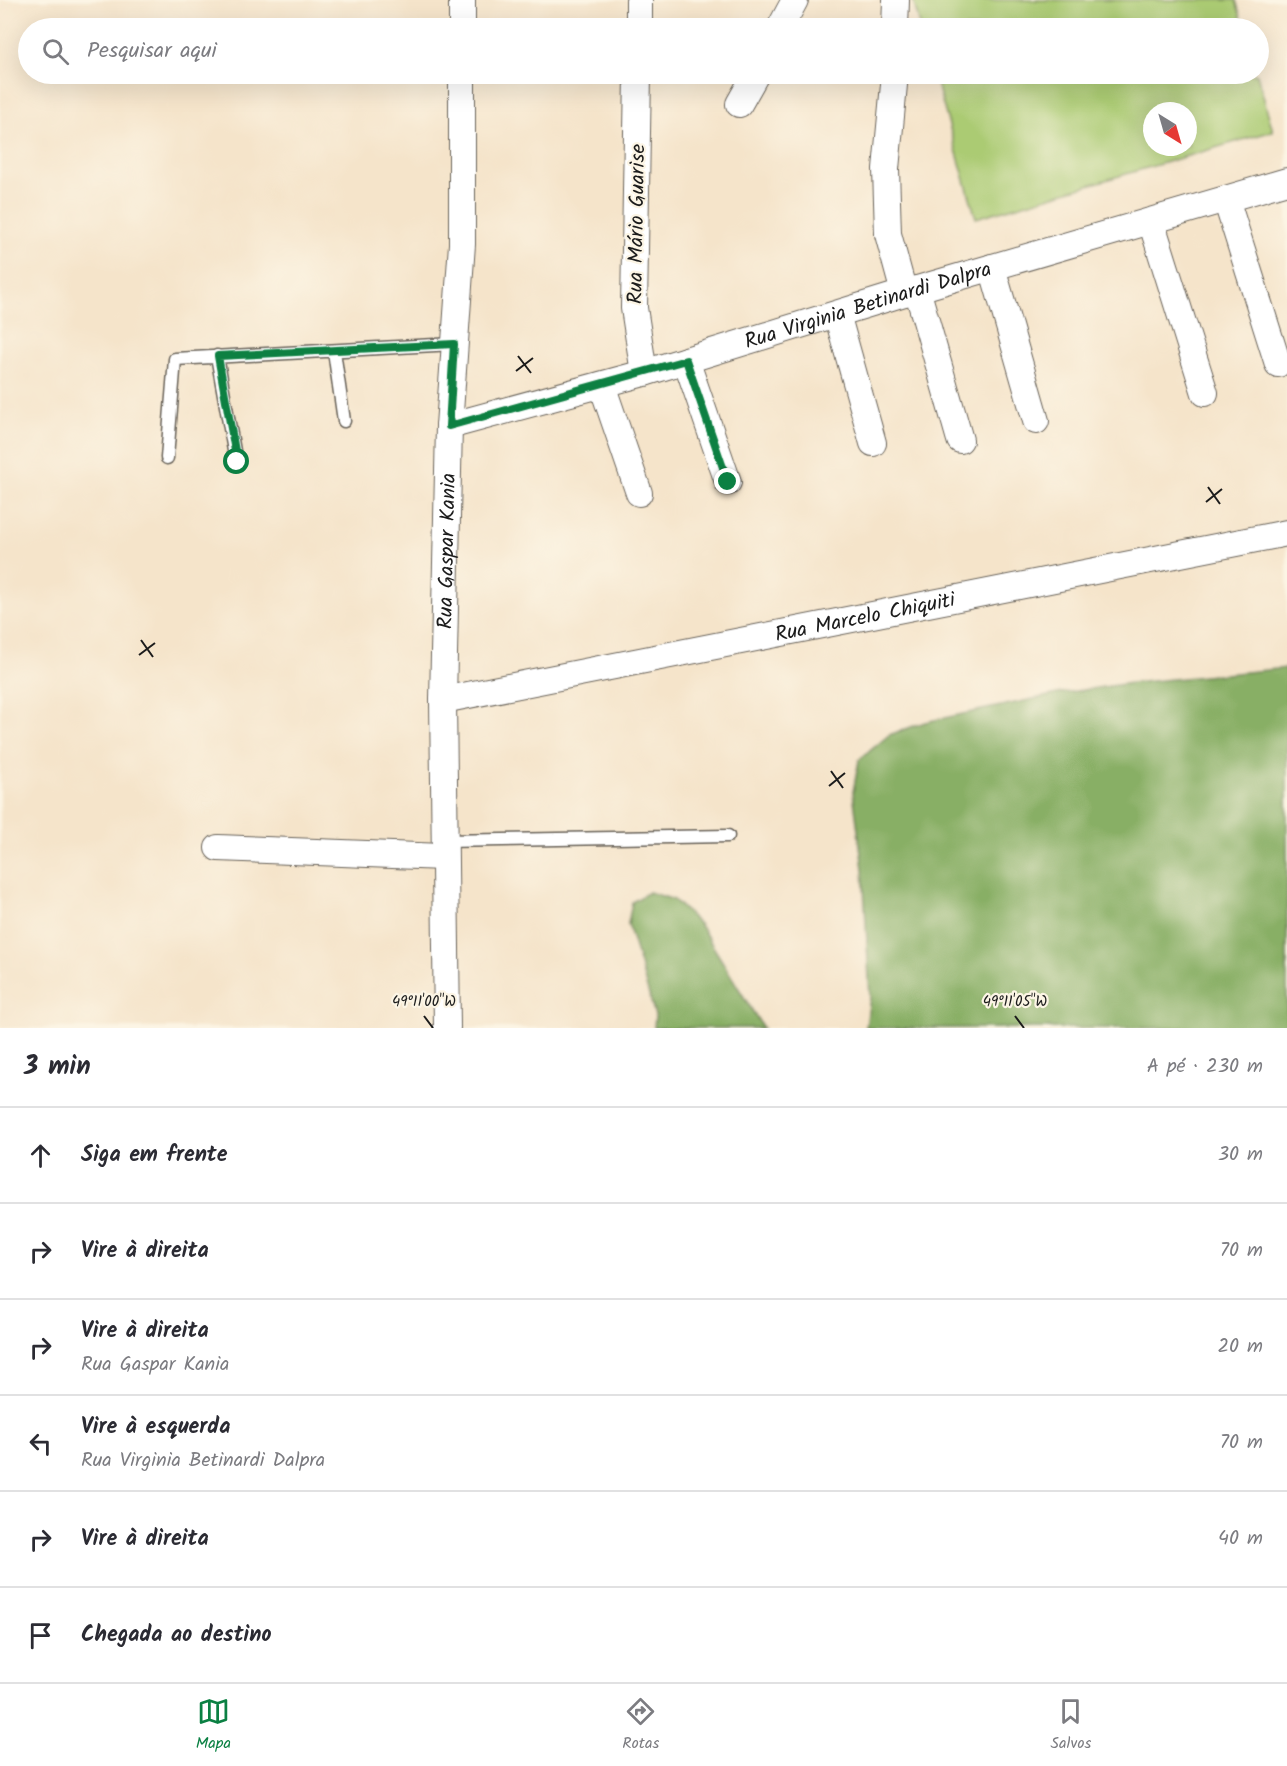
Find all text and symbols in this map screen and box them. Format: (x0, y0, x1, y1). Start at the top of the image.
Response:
search box (18, 18, 1269, 84)
text: Pesquisar aqui (87, 34, 217, 69)
icon: search (39, 35, 72, 68)
north arrow (1143, 102, 1197, 156)
street label: Rua Mário Guarise (620, 143, 655, 304)
street label: Rua Virginia Betinardi Dalpra (741, 253, 996, 359)
route start (223, 448, 249, 474)
route end (714, 468, 740, 494)
street label: Rua Gaspar Kania (430, 473, 466, 629)
street label: Rua Marcelo Chiquiti (772, 584, 959, 652)
text: 49°11'00"W (392, 990, 456, 1014)
text: 49°11'05"W (983, 990, 1048, 1014)
text: 3 min (24, 1046, 91, 1088)
text: A pé · 230 m (1147, 1051, 1263, 1083)
text: Siga em frente (81, 1138, 227, 1173)
icon: ahead (24, 1139, 57, 1172)
text: 30 m (1218, 1139, 1263, 1171)
text: Vire à direita (81, 1234, 209, 1269)
icon: right (24, 1235, 57, 1268)
text: 70 m (1220, 1235, 1263, 1267)
text: Vire à direita (81, 1314, 209, 1349)
icon: right (24, 1331, 57, 1364)
text: 20 m (1217, 1331, 1263, 1363)
text: Rua Gaspar Kania (81, 1349, 229, 1381)
text: Vire à esquerda (81, 1410, 230, 1445)
icon: left (24, 1427, 57, 1460)
text: 70 m (1220, 1427, 1263, 1459)
text: Rua Virginia Betinardi Dalpra (81, 1445, 325, 1477)
text: Vire à direita (81, 1522, 209, 1557)
icon: right (24, 1523, 57, 1556)
text: 40 m (1218, 1523, 1263, 1555)
text: Chegada ao destino (81, 1618, 272, 1653)
icon: arrive (24, 1619, 57, 1652)
tab: Mapa (196, 1695, 231, 1756)
tab: Rotas (622, 1695, 659, 1756)
tab: Salvos (1051, 1695, 1091, 1756)

